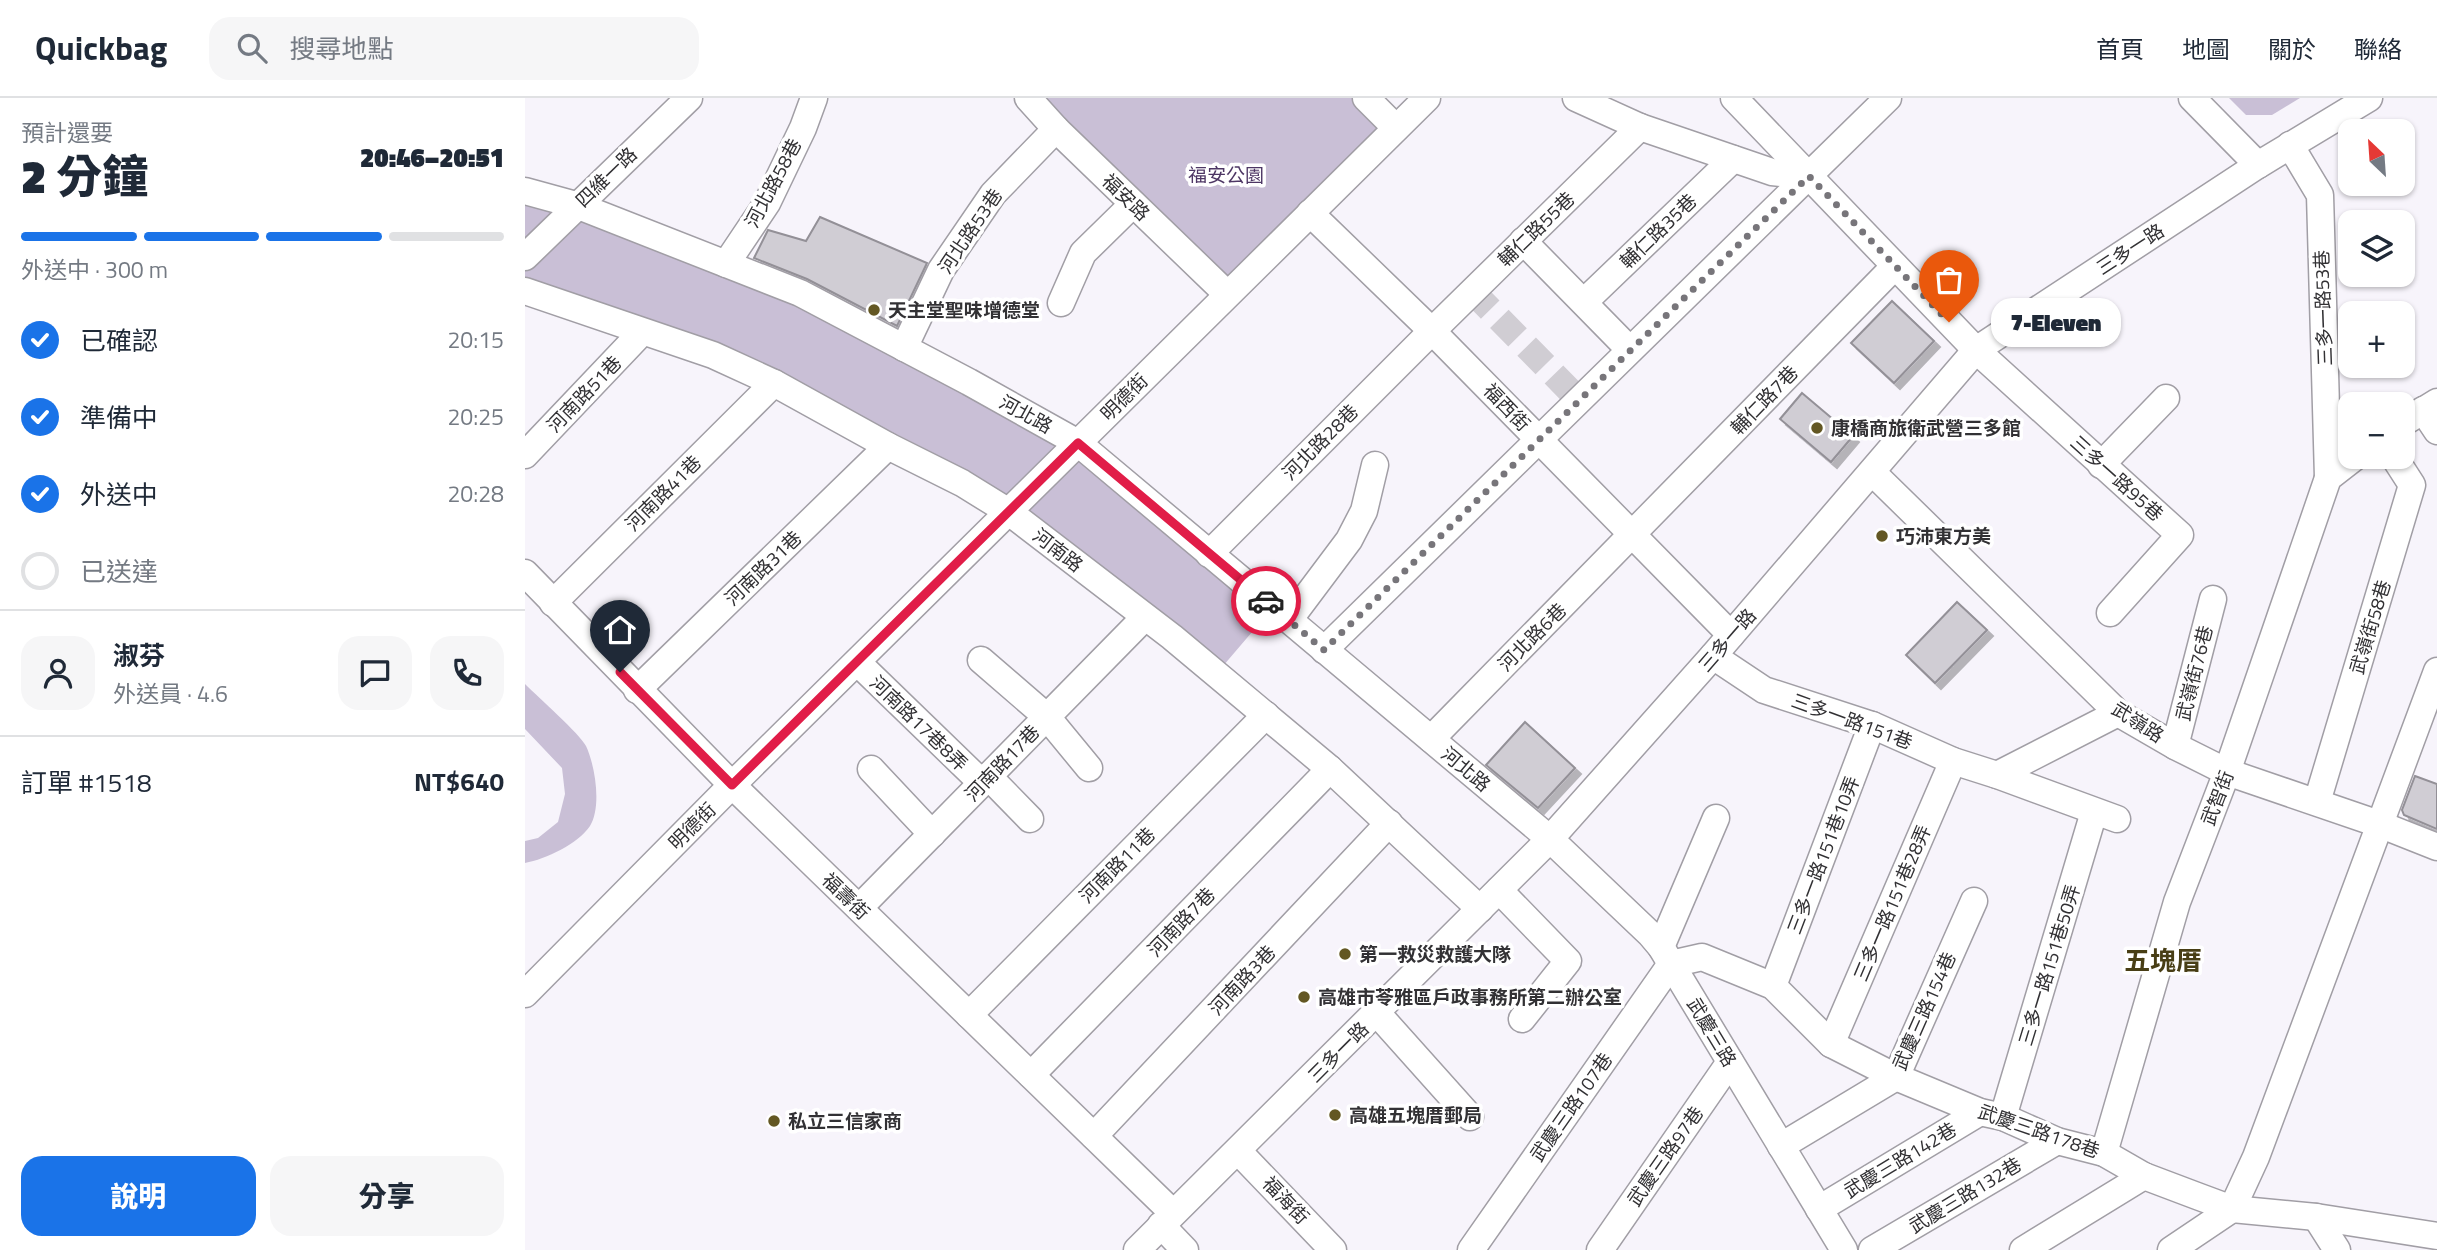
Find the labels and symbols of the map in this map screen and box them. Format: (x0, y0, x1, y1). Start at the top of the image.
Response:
north arrow (2338, 119, 2415, 196)
street label: 河北路58巷 (737, 133, 808, 233)
street label: 四維一路 (568, 140, 643, 213)
park label: 福安公園 (1188, 160, 1264, 189)
street label: 福安路 (1096, 166, 1157, 227)
street label: 河北路53巷 (930, 182, 1009, 279)
street label: 輔仁路55巷 (1491, 184, 1581, 273)
street label: 輔仁路35巷 (1613, 186, 1703, 275)
street label: 三多一路 (2090, 216, 2170, 281)
street label: 三多一路53巷 (2306, 249, 2339, 367)
pin (1919, 250, 1979, 322)
place label: 天主堂聖味增德堂 (888, 295, 1040, 324)
callout: 7-Eleven (1991, 298, 2121, 346)
marker: 天主堂聖味增德堂 (866, 302, 882, 318)
street label: 河南路51巷 (539, 349, 628, 439)
street label: 輔仁路7巷 (1723, 358, 1804, 441)
street label: 明德街 (1093, 366, 1154, 427)
street label: 福西街 (1477, 376, 1538, 437)
street label: 河北路 (994, 387, 1058, 440)
street label: 河北路28巷 (1275, 397, 1364, 486)
place label: 康橋商旅衛武營三多館 (1831, 413, 2021, 442)
marker: 康橋商旅衛武營三多館 (1809, 420, 1825, 436)
street label: 三多一路95巷 (2064, 428, 2170, 527)
street label: 河南路41巷 (618, 448, 707, 537)
street label: 河南路 (1027, 521, 1090, 579)
place label: 巧沛東方美 (1896, 521, 1991, 550)
street label: 河南路31巷 (718, 523, 808, 612)
marker: 巧沛東方美 (1874, 528, 1890, 544)
courier (1231, 566, 1301, 636)
street label: 武嶺街58巷 (2341, 576, 2398, 678)
street label: 河北路6巷 (1491, 596, 1573, 678)
pin (590, 600, 650, 672)
street label: 三多一路 (1691, 601, 1763, 678)
street label: 武嶺街76巷 (2168, 622, 2219, 724)
street label: 河南路17巷8弄 (864, 668, 975, 777)
street label: 三多一路151巷 (1788, 685, 1917, 756)
street label: 武嶺路 (2106, 694, 2170, 749)
street label: 河南路17巷 (957, 718, 1046, 808)
street label: 河北路 (1435, 739, 1497, 798)
street label: 武智街 (2193, 766, 2240, 830)
street label: 三多一路151巷10弄 (1779, 772, 1866, 938)
street label: 明德街 (661, 795, 722, 856)
street label: 河南路11巷 (1072, 820, 1161, 909)
street label: 三多一路151巷28弄 (1846, 820, 1938, 985)
street label: 福壽街 (816, 865, 877, 926)
street label: 河南路7巷 (1140, 880, 1221, 963)
street label: 三多一路151巷50弄 (2010, 881, 2087, 1049)
street label: 河南路3巷 (1201, 938, 1282, 1021)
place label: 第一救災救護大隊 (1359, 939, 1511, 968)
district label: 五塊厝 (2124, 941, 2202, 980)
marker: 第一救災救護大隊 (1337, 946, 1353, 962)
street label: 武慶三路154巷 (1884, 947, 1963, 1075)
place label: 高雄市苓雅區戶政事務所第二辦公室 (1318, 982, 1622, 1011)
marker: 高雄市苓雅區戶政事務所第二辦公室 (1296, 989, 1312, 1005)
street label: 武慶三路 (1680, 992, 1744, 1072)
street label: 三多一路 (1301, 1015, 1375, 1089)
street label: 武慶三路107巷 (1522, 1046, 1619, 1167)
street label: 武慶三路178巷 (1974, 1096, 2104, 1165)
place label: 高雄五塊厝郵局 (1349, 1100, 1482, 1129)
street label: 武慶三路97巷 (1619, 1100, 1710, 1212)
place label: 私立三信家商 (788, 1106, 902, 1135)
marker: 高雄五塊厝郵局 (1327, 1107, 1343, 1123)
marker: 私立三信家商 (766, 1113, 782, 1129)
street label: 武慶三路142巷 (1838, 1114, 1962, 1205)
street label: 武慶三路132巷 (1903, 1149, 2027, 1240)
street label: 福海街 (1256, 1169, 1317, 1230)

